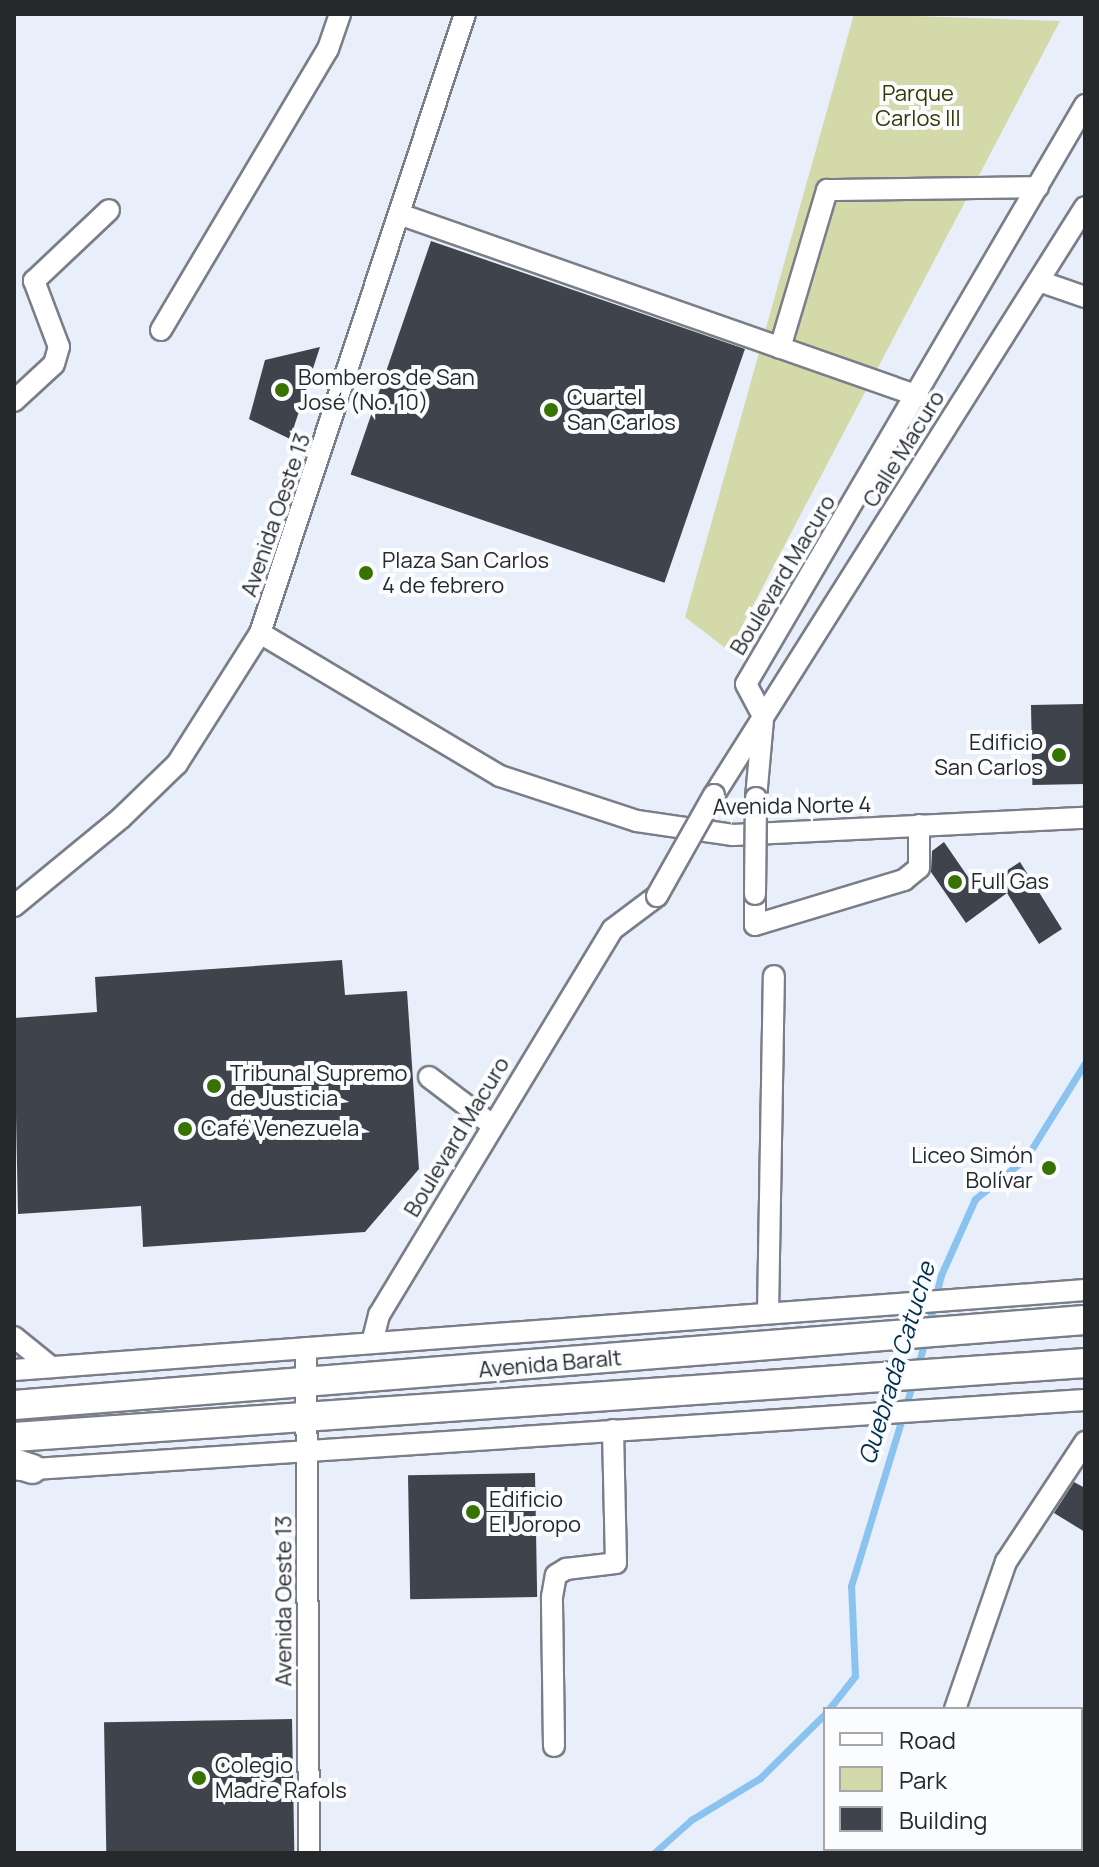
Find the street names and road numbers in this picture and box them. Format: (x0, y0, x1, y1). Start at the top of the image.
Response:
street label: Calle Macuro (858, 386, 950, 512)
street label: Avenida Oeste 13 (236, 430, 316, 600)
street label: Boulevard Macuro (725, 490, 841, 660)
street label: Avenida Norte 4 (712, 791, 872, 821)
street label: Boulevard Macuro (399, 1052, 515, 1222)
street label: Avenida Baralt (477, 1345, 623, 1383)
street label: Avenida Oeste 13 (271, 1516, 297, 1686)

